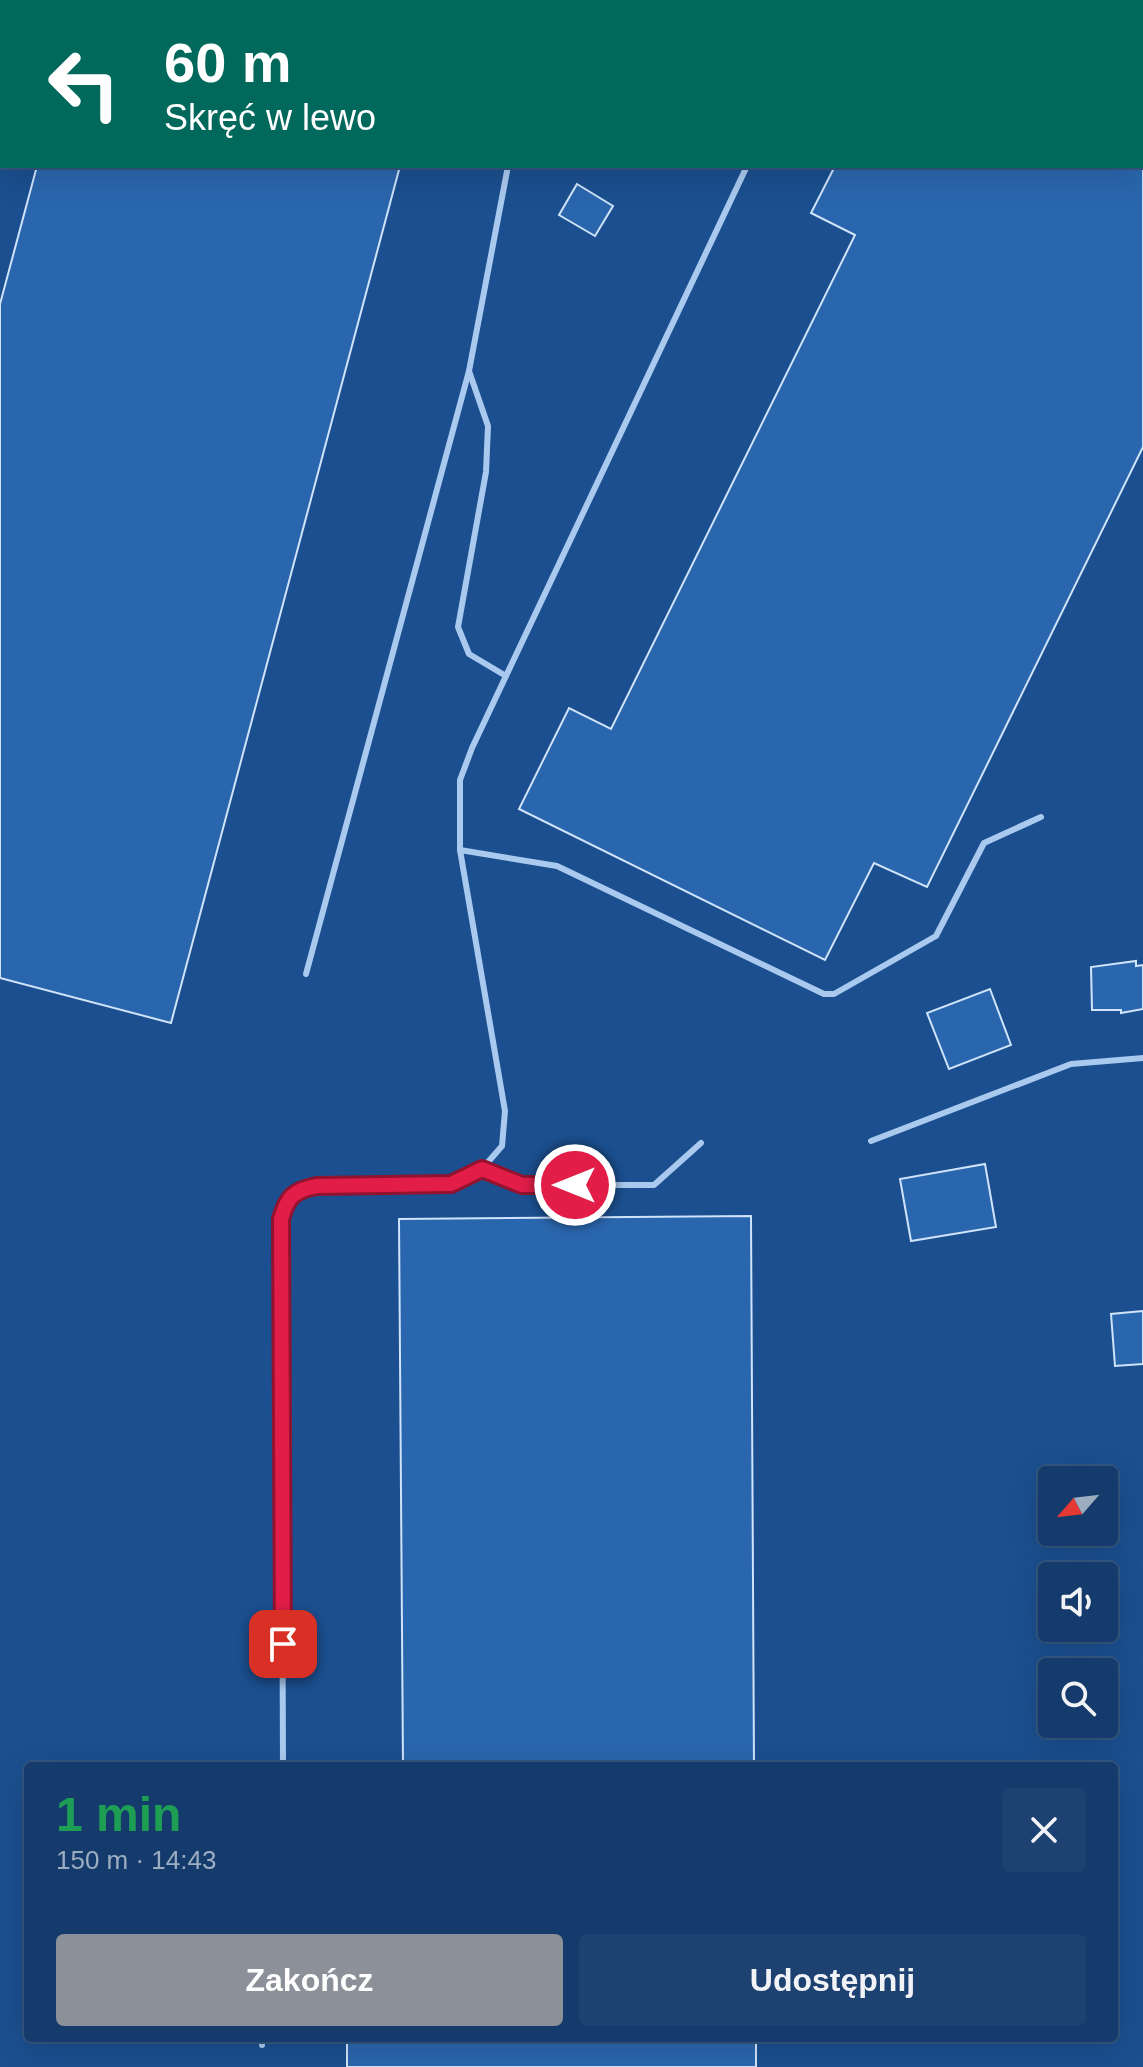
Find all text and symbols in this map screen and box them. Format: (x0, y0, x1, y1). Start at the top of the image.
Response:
text: 60 m (164, 31, 292, 94)
icon: left (32, 32, 136, 136)
text: Skręć w lewo (164, 97, 376, 138)
position arrow (533, 1143, 617, 1227)
north arrow (1038, 1466, 1118, 1546)
map controls (1038, 1466, 1118, 1738)
button: sound (1038, 1562, 1118, 1642)
pin (249, 1610, 317, 1678)
icon: arrive (261, 1622, 305, 1666)
button: search (1038, 1658, 1118, 1738)
text: 1 min (56, 1788, 181, 1841)
button: close (1002, 1788, 1086, 1872)
text: 150 m · 14:43 (56, 1845, 216, 1875)
button: Zakończ (56, 1934, 563, 2026)
button: Udostępnij (579, 1934, 1086, 2026)

